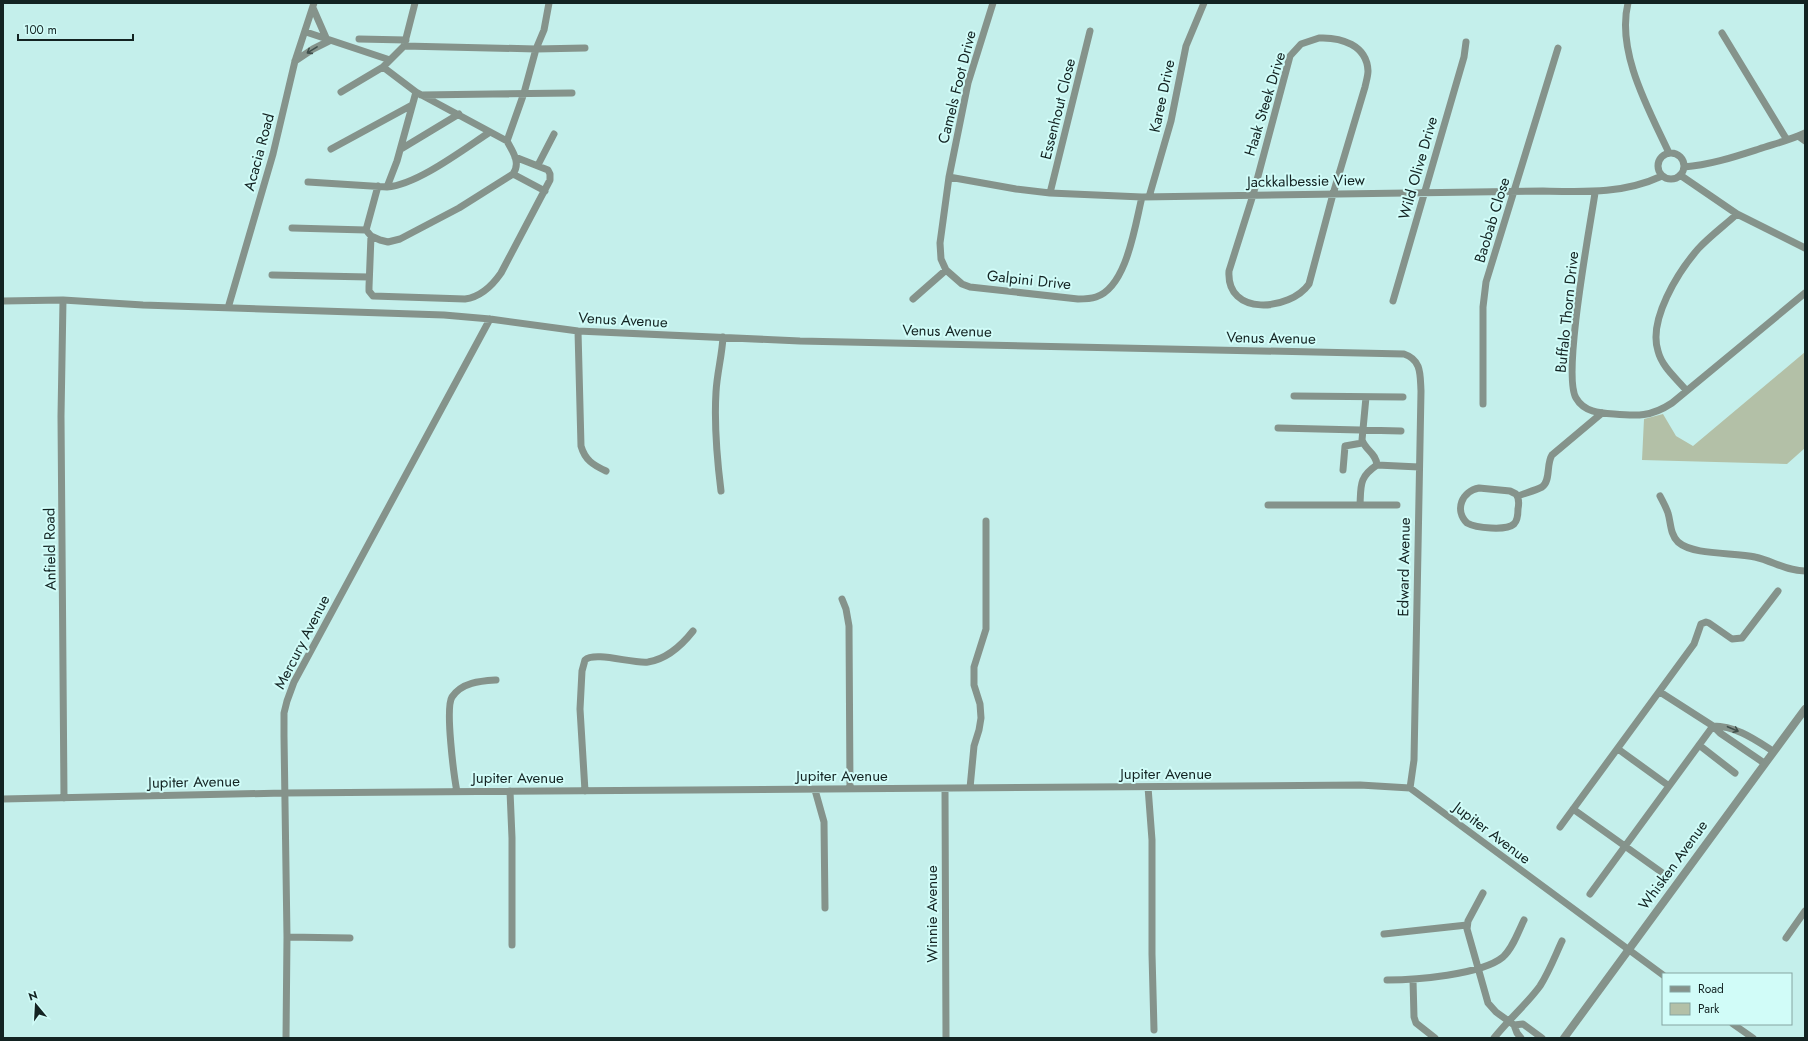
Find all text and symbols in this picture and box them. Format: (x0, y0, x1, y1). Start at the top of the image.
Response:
scale bar (18, 16, 133, 42)
text: 100 m (24, 21, 57, 39)
street label: Camels Foot Drive (932, 28, 982, 146)
one-way arrow (306, 46, 317, 54)
street label: Haak Steek Drive (1239, 49, 1291, 159)
street label: Essenhout Close (1035, 56, 1081, 162)
street label: Karee Drive (1144, 57, 1180, 134)
street label: Acacia Road (238, 111, 280, 193)
street label: Wild Olive Drive (1393, 114, 1443, 222)
street label: Jackkalbessie View (1245, 169, 1366, 193)
street label: Baobab Close (1469, 174, 1516, 265)
street label: Buffalo Thorn Drive (1550, 250, 1584, 374)
street label: Galpini Drive (986, 265, 1072, 295)
street label: Venus Avenue (578, 307, 669, 333)
street label: Venus Avenue (902, 319, 992, 343)
street label: Venus Avenue (1226, 326, 1316, 350)
street label: Anfield Road (38, 508, 62, 590)
street label: Edward Avenue (1392, 517, 1416, 617)
street label: Mercury Avenue (269, 591, 335, 693)
one-way arrow (1727, 726, 1739, 733)
street label: Jupiter Avenue (1118, 763, 1212, 785)
street label: Jupiter Avenue (794, 765, 888, 787)
street label: Jupiter Avenue (470, 767, 564, 789)
street label: Jupiter Avenue (146, 770, 240, 794)
street label: Jupiter Avenue (1447, 795, 1535, 870)
street label: Whisken Avenue (1633, 815, 1713, 914)
street label: Winnie Avenue (921, 865, 943, 963)
legend (1662, 973, 1792, 1025)
text: Road (1698, 980, 1724, 998)
north arrow (16, 985, 56, 1025)
text: N (26, 987, 40, 1004)
text: Park (1698, 1000, 1720, 1018)

